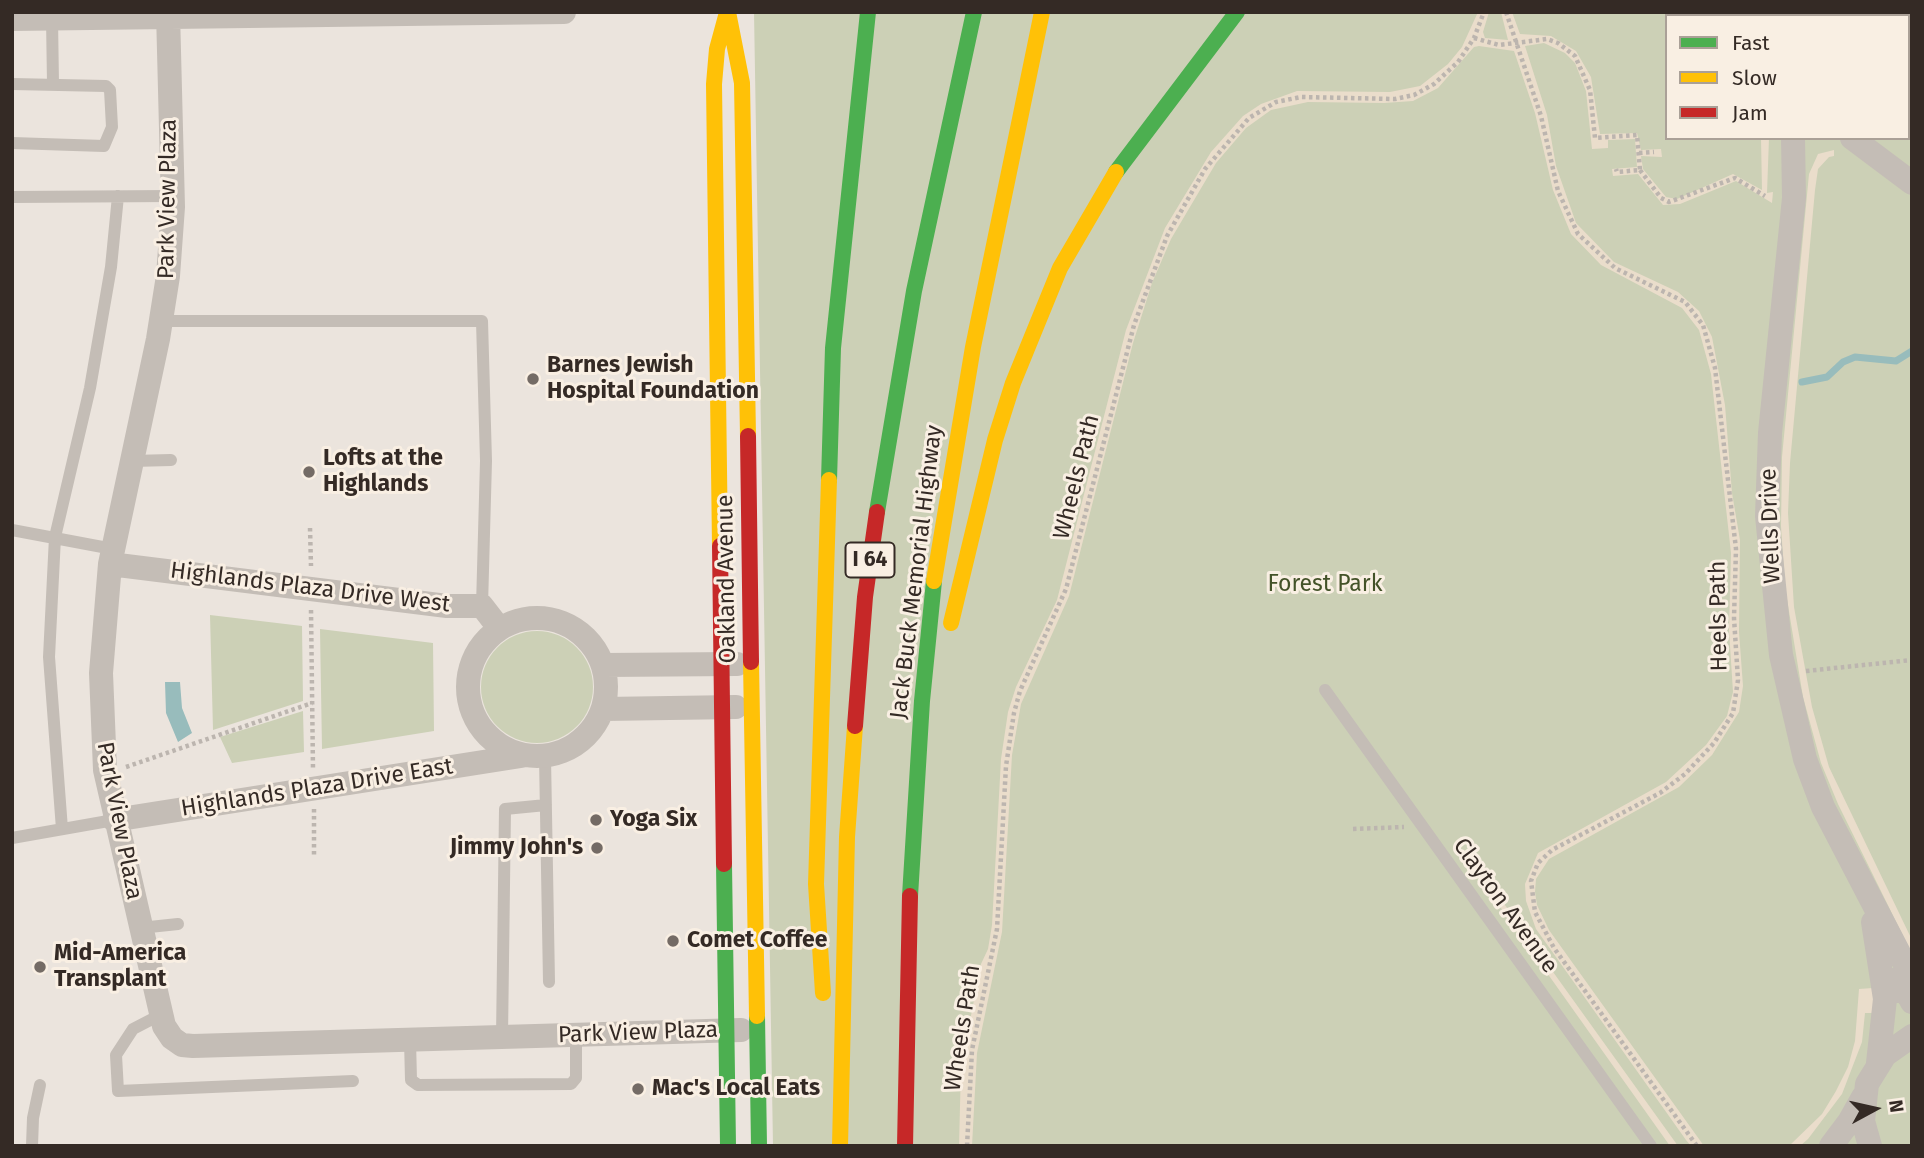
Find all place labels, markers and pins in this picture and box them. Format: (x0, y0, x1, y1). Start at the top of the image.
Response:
place label: Barnes Jewish Hospital Foundation (547, 352, 759, 406)
marker: Barnes Jewish Hospital Foundation (525, 371, 541, 387)
place label: Lofts at the Highlands (323, 445, 443, 499)
marker: Lofts at the Highlands (301, 464, 317, 480)
place label: Yoga Six (610, 806, 697, 834)
marker: Yoga Six (588, 812, 604, 828)
place label: Jimmy John's (450, 834, 583, 862)
marker: Jimmy John's (589, 840, 605, 856)
place label: Comet Coffee (687, 927, 827, 955)
marker: Comet Coffee (665, 933, 681, 949)
place label: Mid-America Transplant (54, 940, 186, 994)
marker: Mid-America Transplant (32, 959, 48, 975)
place label: Mac's Local Eats (652, 1075, 820, 1103)
marker: Mac's Local Eats (630, 1081, 646, 1097)

